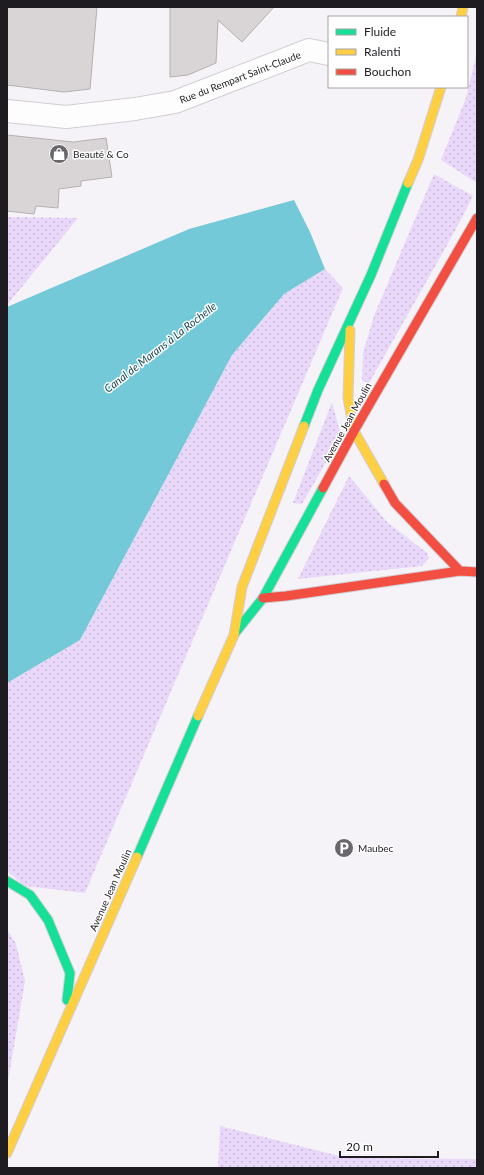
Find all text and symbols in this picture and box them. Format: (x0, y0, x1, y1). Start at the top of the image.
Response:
legend (328, 16, 468, 88)
text: Fluide (364, 24, 396, 39)
text: Ralenti (364, 44, 401, 59)
street label: Rue du Rempart Saint-Claude (178, 48, 302, 106)
text: Bouchon (364, 64, 411, 79)
shop icon: Beauté & Co (48, 143, 70, 165)
place label: Beauté & Co (73, 148, 129, 160)
water label: Canal de Marans à La Rochelle (101, 299, 219, 395)
street label: Avenue Jean Moulin (320, 380, 374, 464)
parking icon: Maubec (333, 837, 355, 859)
place label: Maubec (358, 842, 394, 854)
street label: Avenue Jean Moulin (87, 847, 133, 933)
scale bar (340, 1133, 438, 1159)
text: 20 m (346, 1139, 373, 1154)

